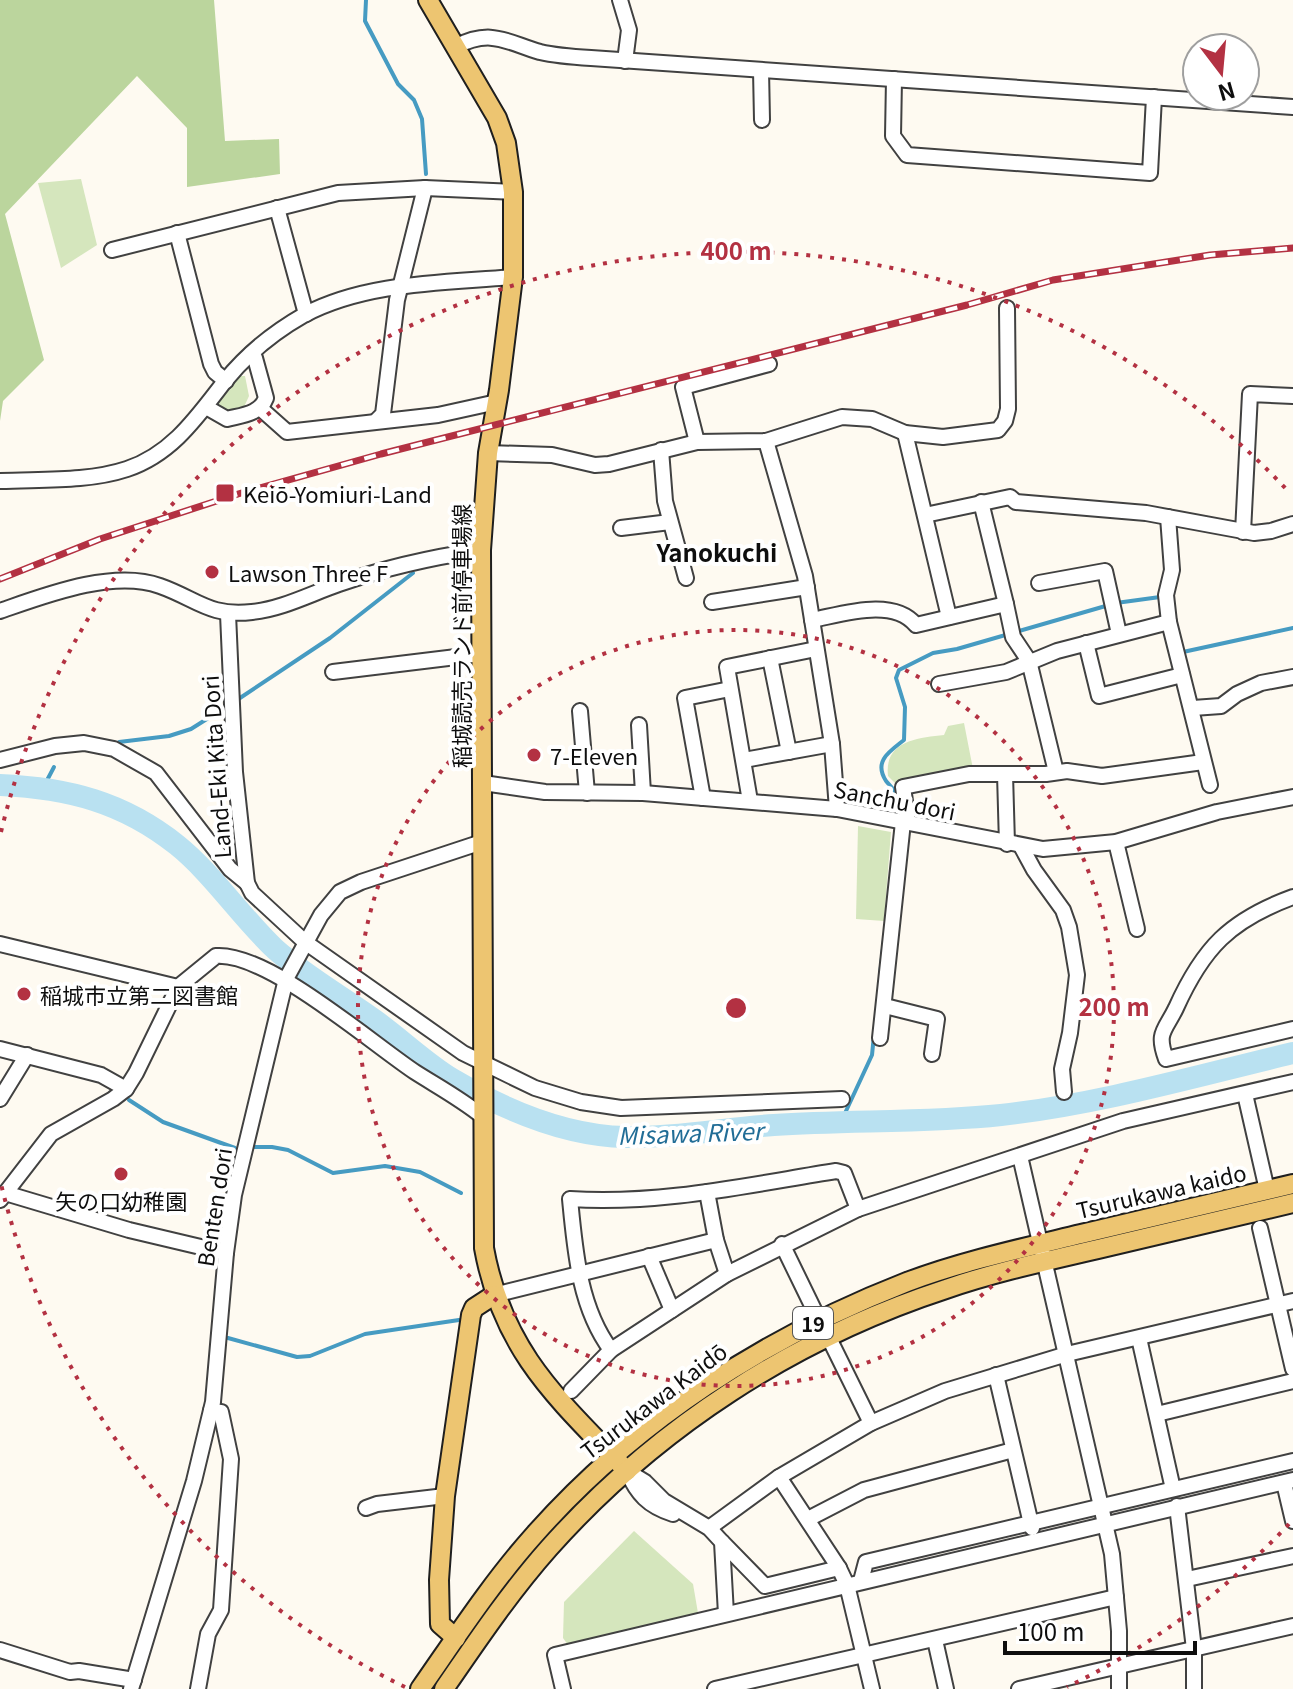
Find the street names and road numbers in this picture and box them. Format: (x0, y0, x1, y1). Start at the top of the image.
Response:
street label: 稲城読売ランド前停車場線 (444, 504, 476, 768)
street label: Land-Eki Kita Dori (193, 674, 237, 860)
street label: Sanchu dori (831, 772, 959, 826)
street label: Benten dori (188, 1145, 238, 1269)
street label: Tsurukawa kaido (1073, 1155, 1249, 1225)
road number: 19 (793, 1307, 833, 1339)
street label: Tsurukawa Kaidō (573, 1334, 733, 1466)

